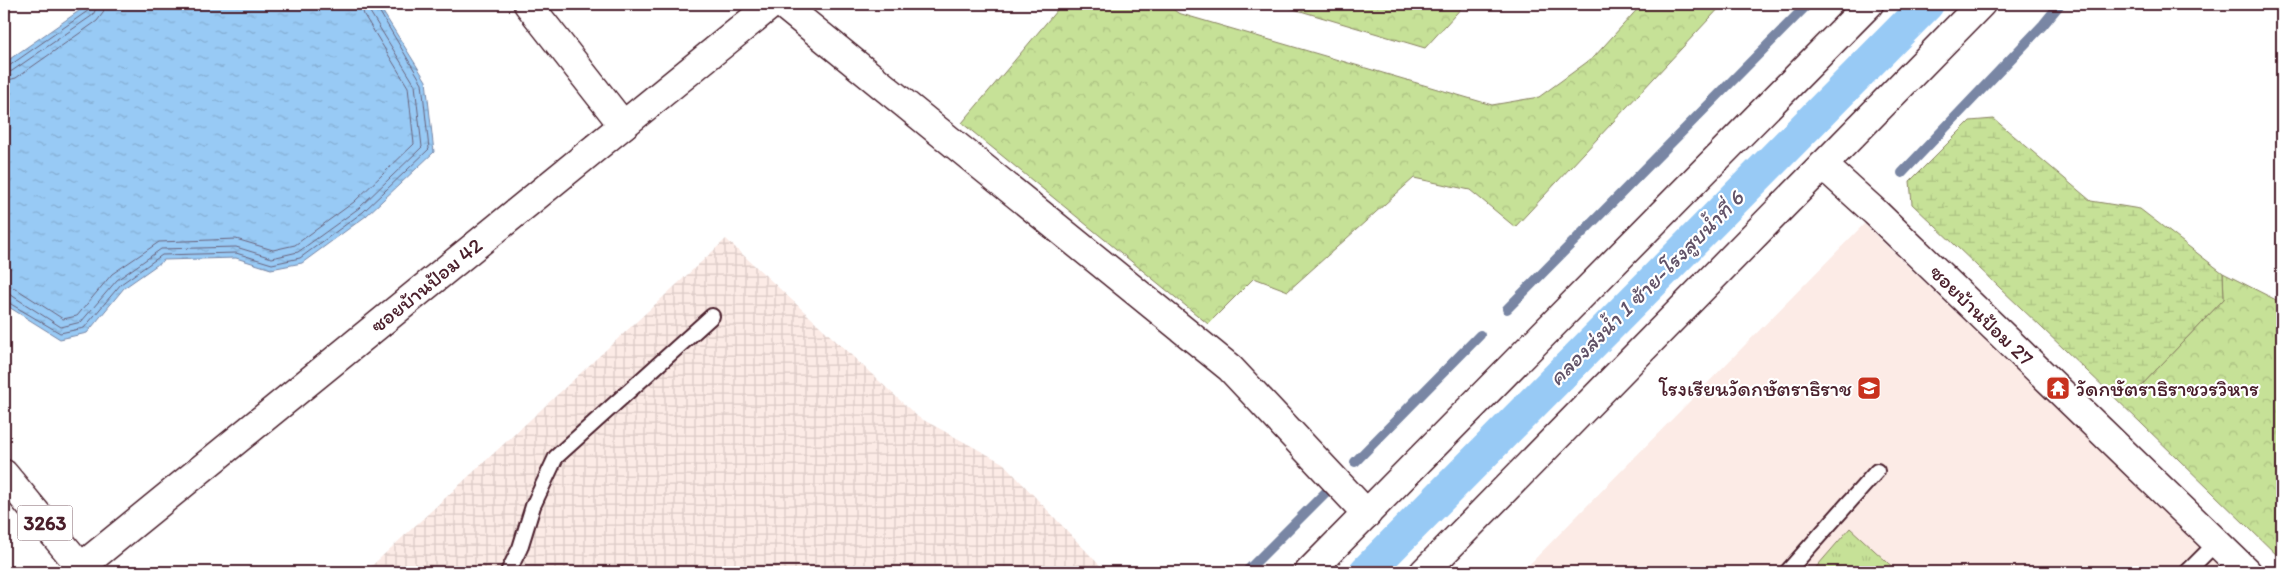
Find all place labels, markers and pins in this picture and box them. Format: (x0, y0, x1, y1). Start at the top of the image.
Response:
school or university icon: โรงเรียนวัดกษัตราธิราช (1856, 375, 1882, 401)
temple icon: วัดกษัตราธิราชวรวิหาร (2045, 375, 2071, 401)
place label: โรงเรียนวัดกษัตราธิราช (1658, 376, 1852, 401)
place label: วัดกษัตราธิราชวรวิหาร (2076, 376, 2259, 401)

